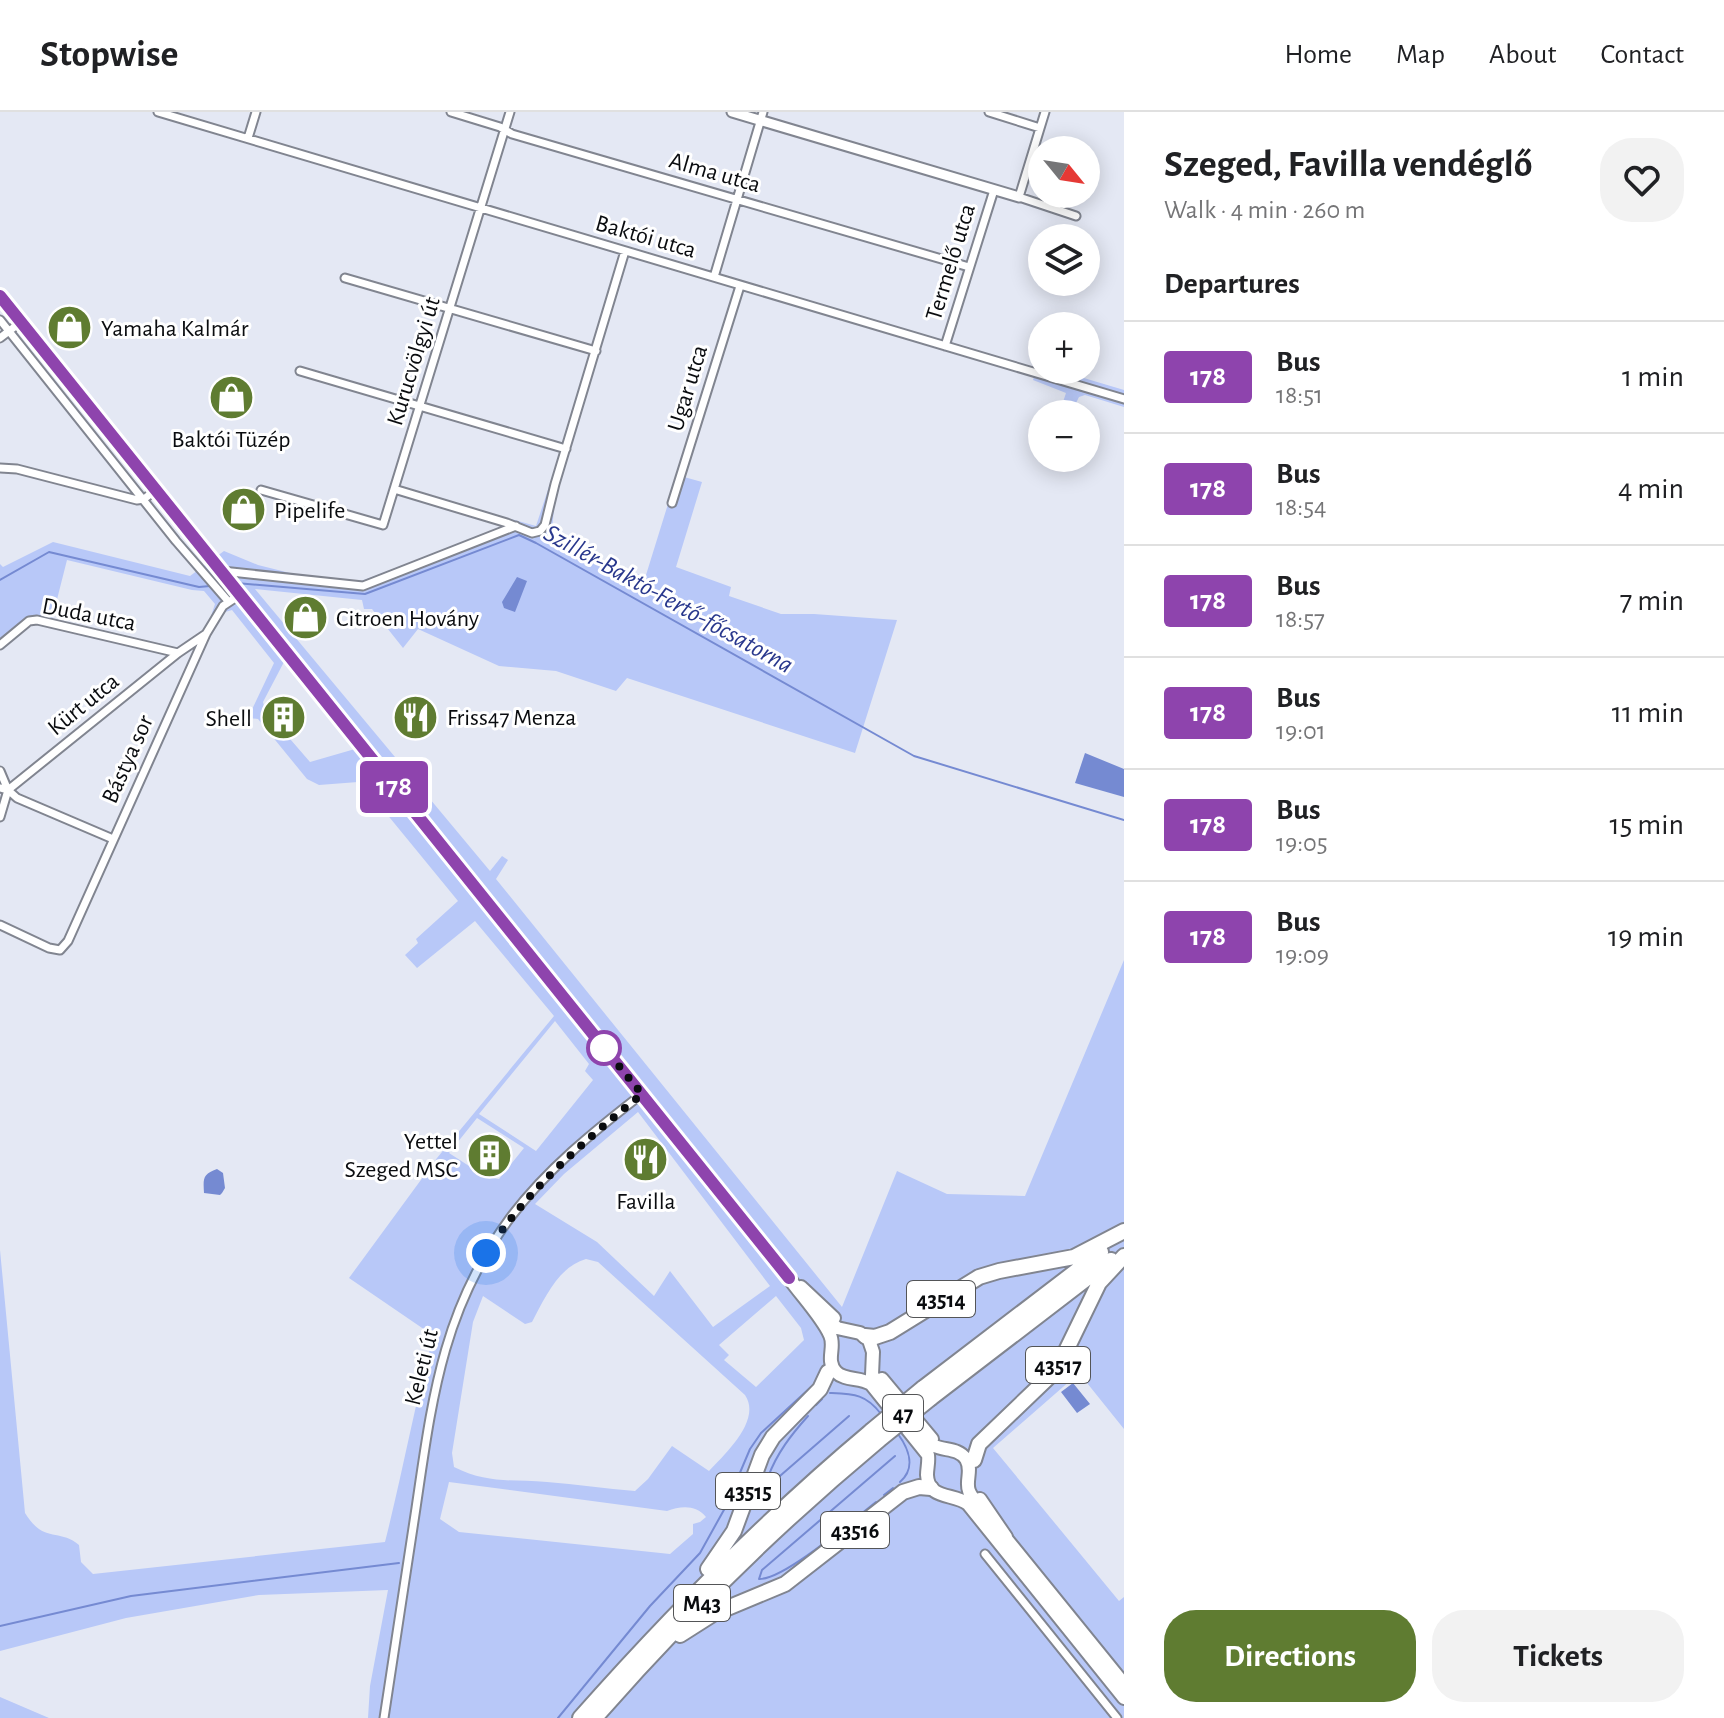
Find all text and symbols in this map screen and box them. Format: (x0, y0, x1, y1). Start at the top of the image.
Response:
text: Stopwise (40, 36, 178, 74)
text: Home (1285, 41, 1352, 69)
text: Map (1396, 41, 1445, 69)
text: About (1489, 41, 1557, 69)
text: Contact (1601, 41, 1684, 69)
north arrow (1028, 136, 1100, 208)
map controls (1028, 136, 1100, 472)
button: heart (1600, 138, 1684, 222)
text: Szeged, Favilla vendéglő (1164, 146, 1533, 184)
street label: Alma utca (666, 149, 763, 197)
text: Walk · 4 min · 260 m (1164, 197, 1365, 223)
street label: Termelő utca (922, 201, 980, 323)
street label: Baktói utca (593, 211, 699, 263)
button: layers (1028, 224, 1100, 296)
text: Departures (1164, 269, 1300, 299)
street label: Kurucvölgyi út (383, 294, 445, 428)
shop icon: Yamaha Kalmár (46, 304, 94, 352)
button: + (1028, 312, 1100, 384)
place label: Yamaha Kalmár (101, 317, 249, 341)
street label: Ugar utca (664, 342, 712, 434)
text: Bus (1276, 347, 1321, 377)
text: 1 min (1622, 362, 1684, 392)
text: 178 (1190, 363, 1226, 391)
shop icon: Baktói Tüzép (207, 373, 255, 421)
text: 18:51 (1276, 382, 1323, 408)
button: − (1028, 400, 1100, 472)
place label: Baktói Tüzép (172, 428, 290, 452)
text: Bus (1276, 459, 1321, 489)
text: 4 min (1618, 474, 1684, 504)
text: 178 (1190, 475, 1226, 503)
shop icon: Pipelife (219, 486, 267, 534)
text: 18:54 (1276, 494, 1327, 520)
place label: Pipelife (274, 499, 345, 523)
water label: Szillér-Baktó-Fertő-főcsatorna (540, 520, 797, 678)
text: Bus (1276, 571, 1321, 601)
text: 7 min (1620, 586, 1684, 616)
text: 178 (1190, 587, 1226, 615)
street label: Duda utca (40, 594, 138, 636)
shop icon: Citroen Hovány (281, 594, 329, 642)
text: 18:57 (1276, 606, 1325, 632)
place label: Citroen Hovány (336, 607, 479, 631)
street label: Kürt utca (44, 669, 124, 740)
text: Bus (1276, 683, 1321, 713)
restaurant icon: Friss47 Menza (392, 693, 440, 741)
building icon: Shell (259, 694, 307, 742)
text: 11 min (1612, 698, 1684, 728)
text: 178 (1190, 699, 1226, 727)
place label: Friss47 Menza (447, 706, 576, 730)
place label: Shell (206, 707, 252, 731)
street label: Bástya sor (98, 712, 158, 807)
text: 19:01 (1276, 718, 1326, 744)
line badge: 178 (348, 761, 440, 813)
text: 178 (376, 773, 412, 801)
text: Bus (1276, 795, 1321, 825)
text: 15 min (1609, 810, 1684, 840)
text: 178 (1190, 811, 1226, 839)
text: 19:05 (1276, 830, 1328, 856)
text: Bus (1276, 907, 1321, 937)
text: 19 min (1608, 922, 1684, 952)
text: 178 (1190, 923, 1226, 951)
text: 19:09 (1276, 942, 1329, 968)
unlabelled marker (587, 1031, 621, 1065)
place label: Yettel Szeged MSC (344, 1130, 458, 1182)
building icon: Yettel Szeged MSC (465, 1131, 513, 1179)
restaurant icon: Favilla (622, 1135, 670, 1183)
place label: Favilla (616, 1190, 676, 1214)
your location (466, 1233, 506, 1273)
road number: 43514 (907, 1281, 975, 1317)
street label: Keleti út (401, 1326, 443, 1408)
road number: 43517 (1026, 1347, 1090, 1383)
road number: 47 (883, 1395, 923, 1431)
road number: 43515 (716, 1473, 780, 1509)
road number: 43516 (821, 1512, 889, 1548)
road number: M43 (674, 1585, 730, 1621)
button: Directions (1164, 1610, 1416, 1702)
button: Tickets (1432, 1610, 1684, 1702)

